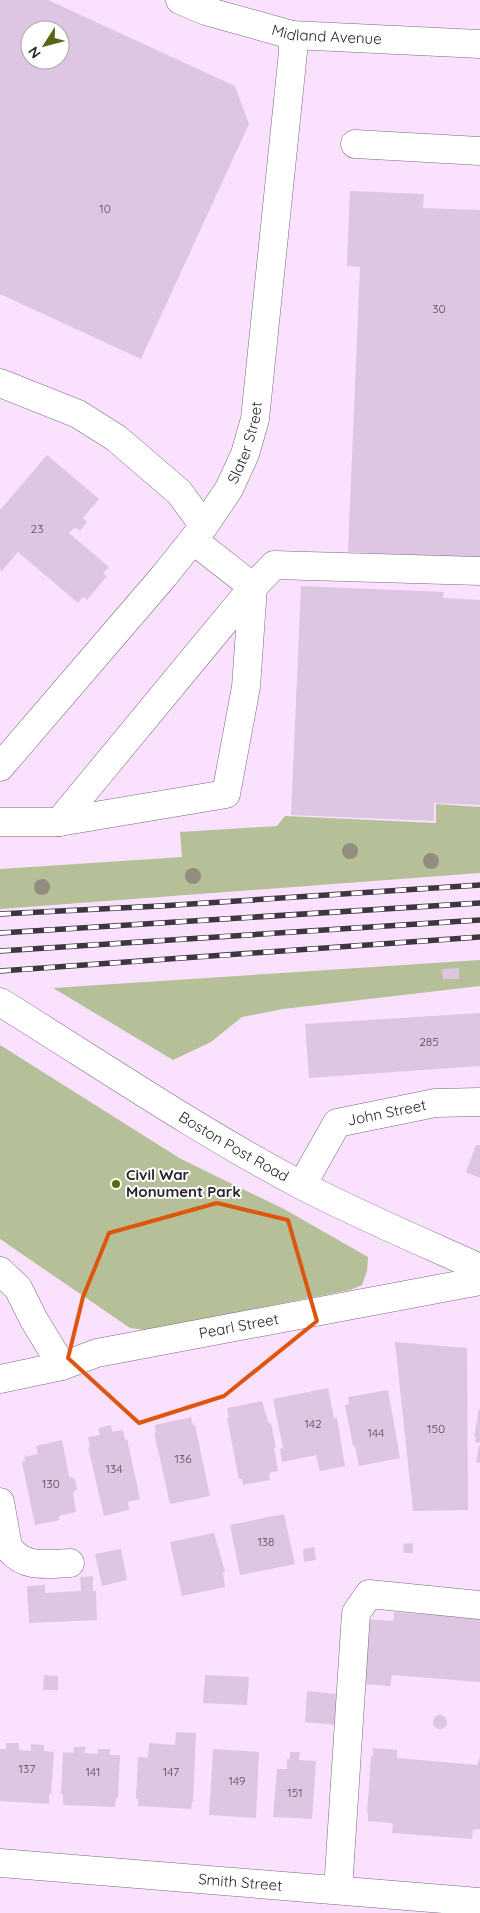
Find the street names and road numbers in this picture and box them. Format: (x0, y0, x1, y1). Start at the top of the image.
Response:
street label: Midland Avenue (270, 20, 382, 48)
street label: Slater Street (223, 401, 266, 487)
street label: John Street (346, 1095, 428, 1130)
street label: Boston Post Road (176, 1107, 292, 1186)
street label: Pearl Street (197, 1309, 280, 1343)
street label: Smith Street (198, 1869, 283, 1895)

